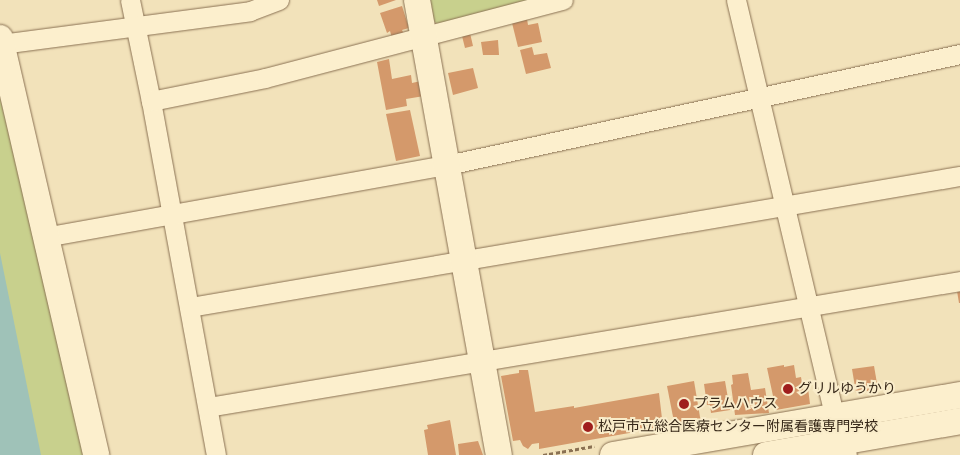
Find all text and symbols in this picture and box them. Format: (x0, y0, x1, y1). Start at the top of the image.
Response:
place label: グリルゆうかり (798, 381, 896, 397)
marker: グリルゆうかり (782, 383, 794, 395)
place label: プラムハウス (694, 396, 778, 412)
marker: プラムハウス (678, 398, 690, 410)
place label: 松戸市立総合医療センター附属看護専門学校 (598, 419, 878, 435)
marker: 松戸市立総合医療センター附属看護専門学校 (582, 421, 594, 433)

